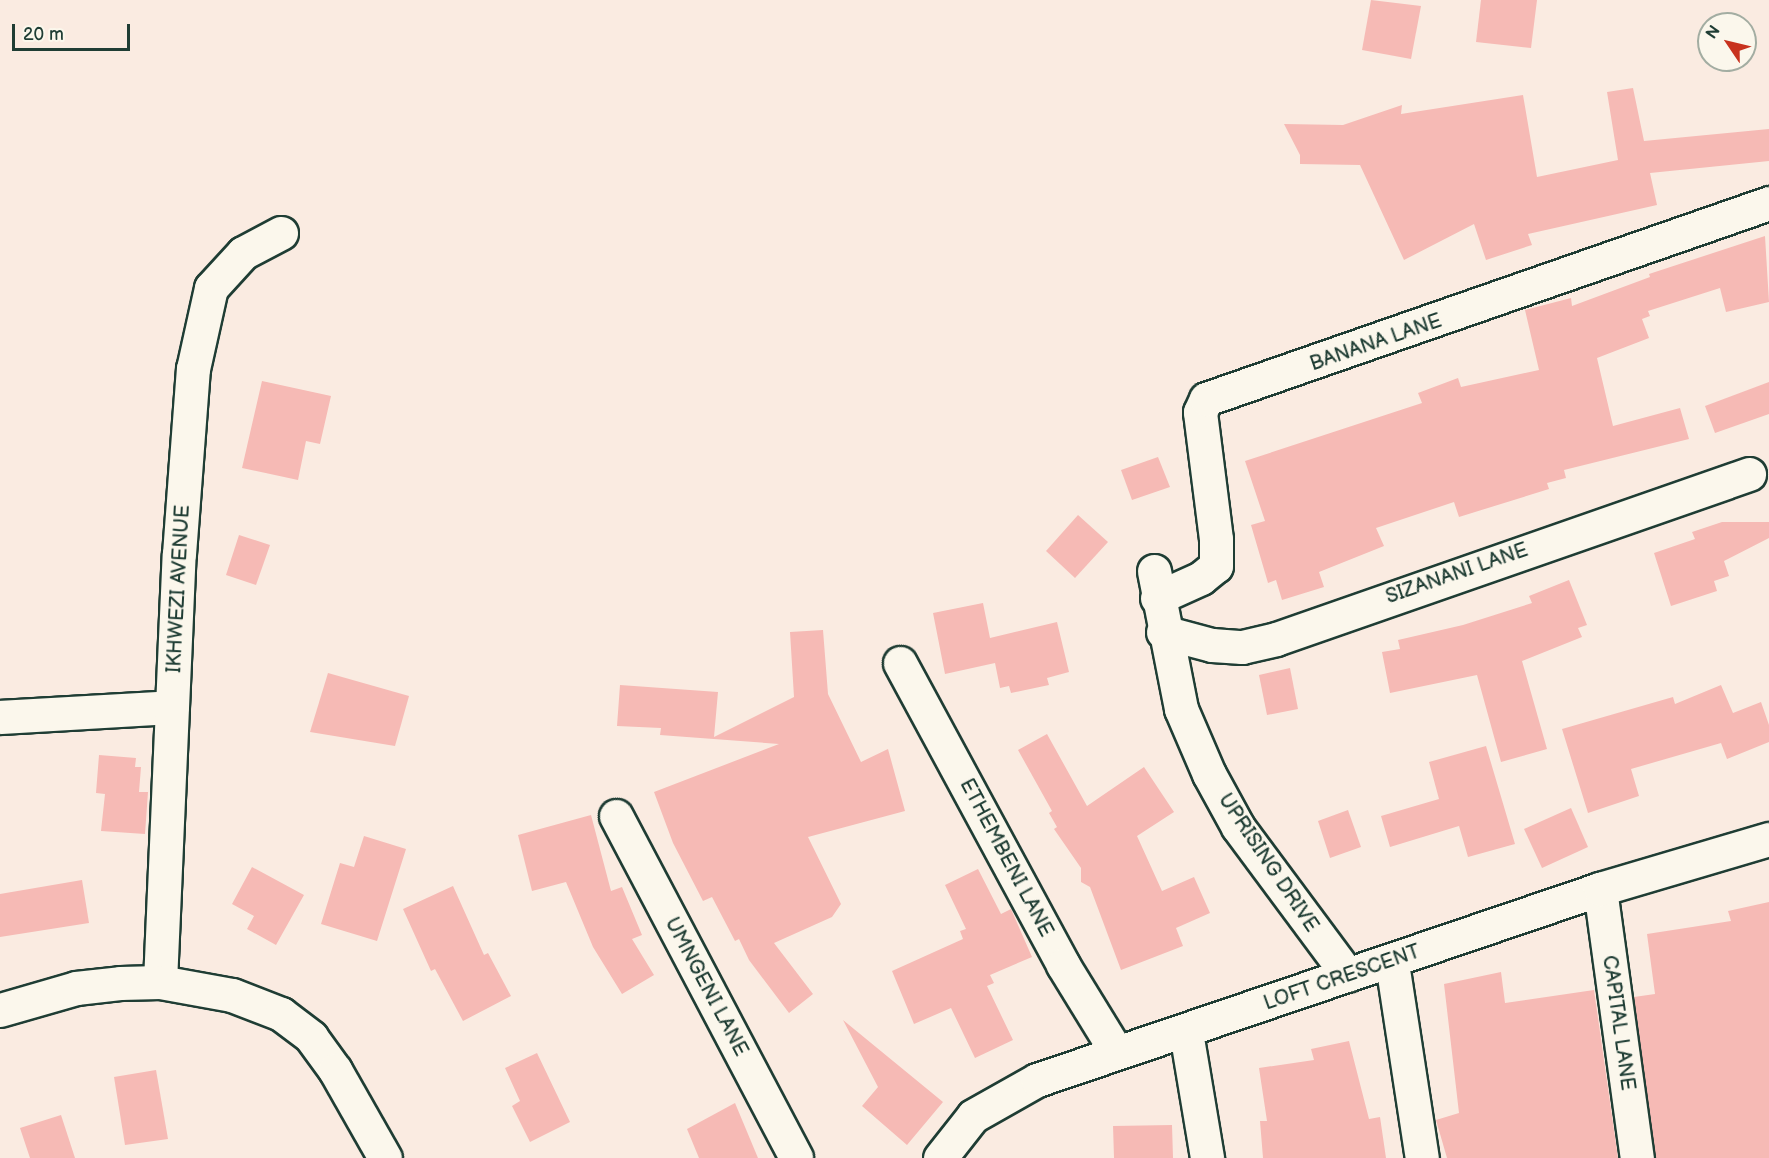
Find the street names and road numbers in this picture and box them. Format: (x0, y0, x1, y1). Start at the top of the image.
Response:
street label: BANANA LANE (1307, 309, 1445, 377)
street label: IKHWEZI AVENUE (163, 504, 195, 674)
street label: SIZANANI LANE (1383, 538, 1531, 610)
street label: ETHEMBENI LANE (954, 775, 1058, 941)
street label: UPRISING DRIVE (1213, 789, 1323, 937)
street label: UMNGENI LANE (659, 914, 753, 1060)
street label: LOFT CRESCENT (1261, 940, 1423, 1016)
street label: CAPITAL LANE (1597, 954, 1639, 1092)

